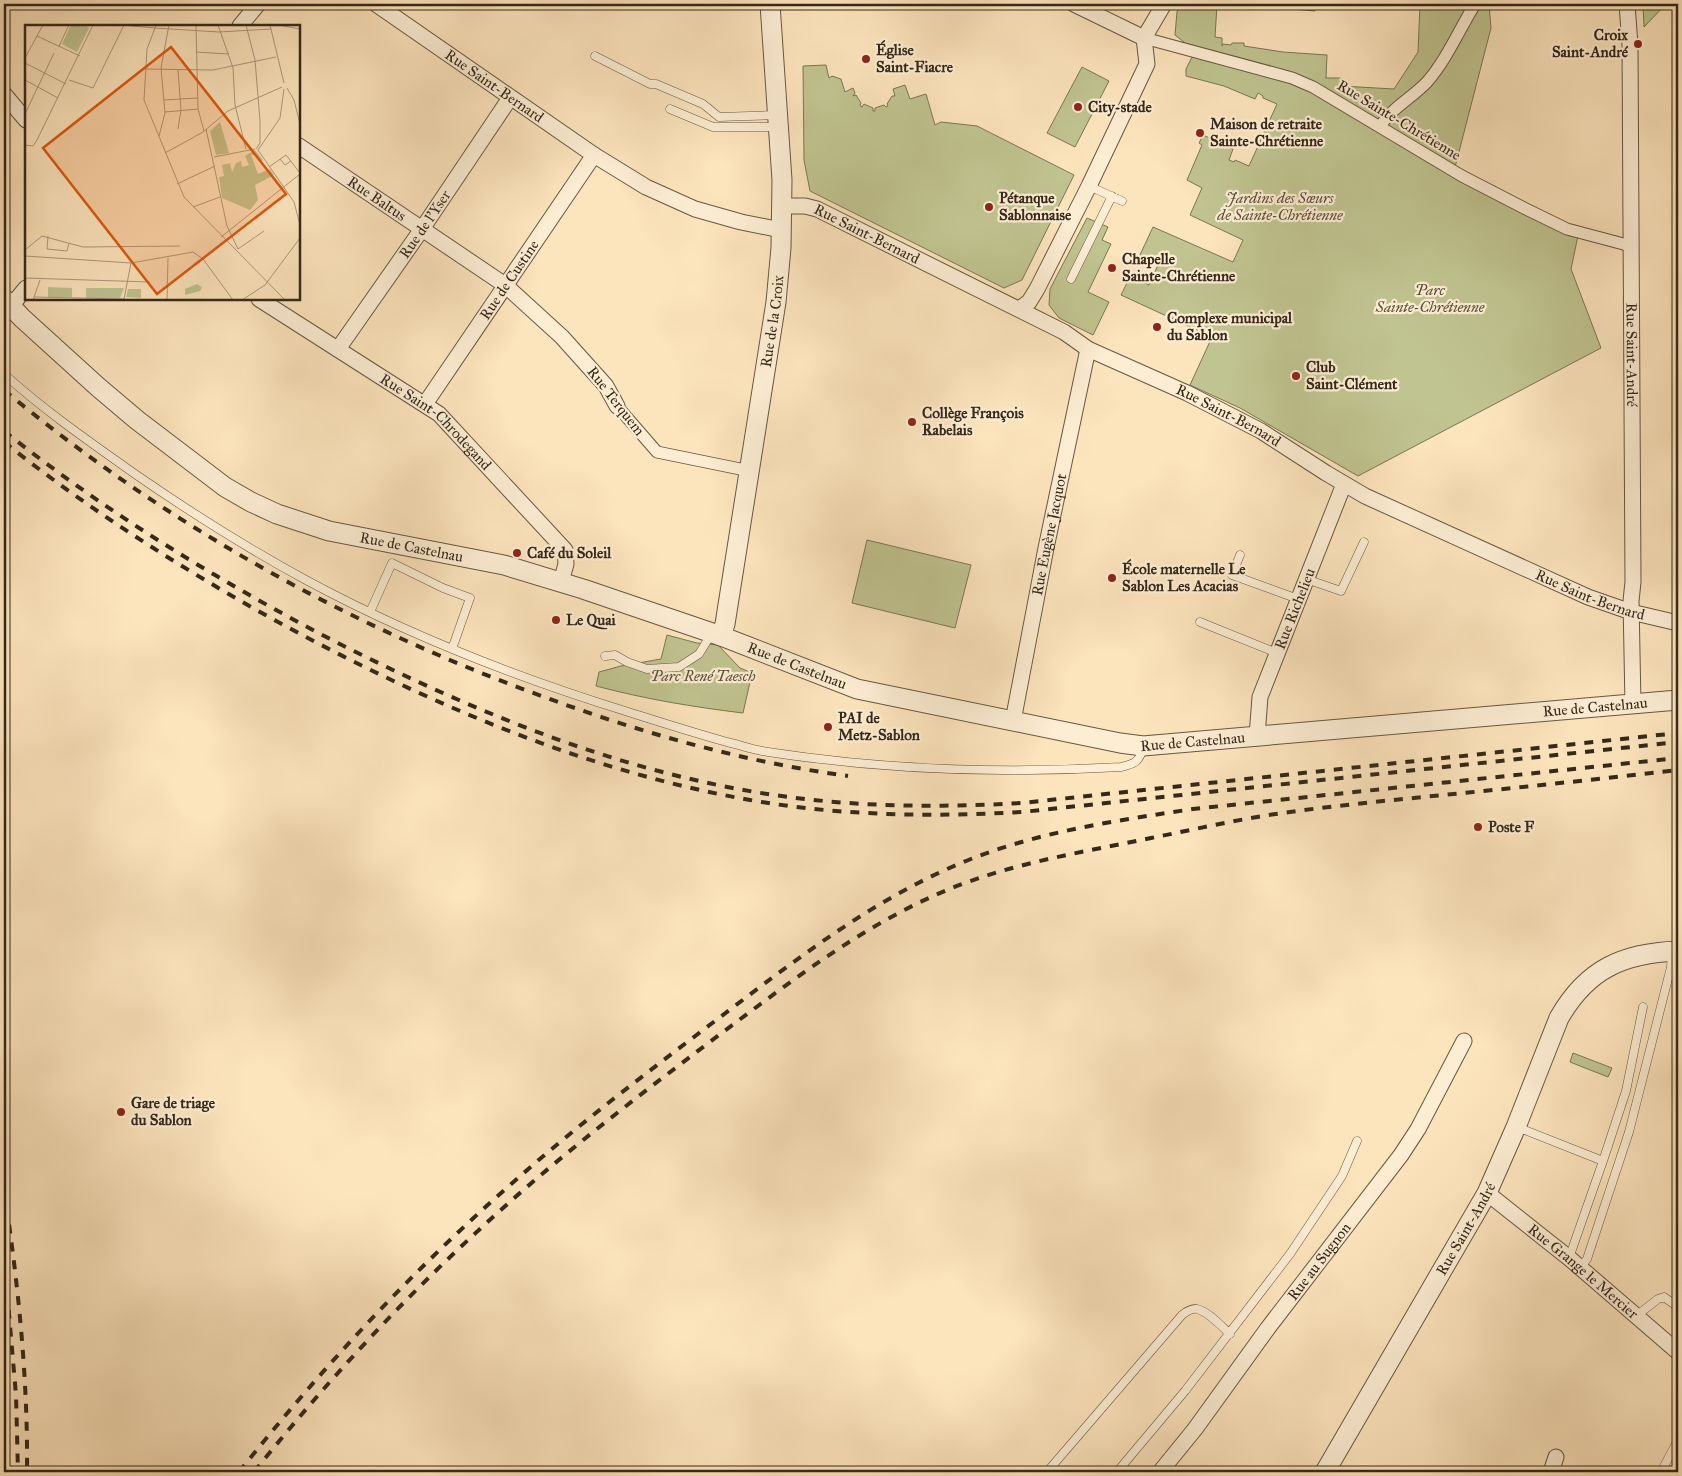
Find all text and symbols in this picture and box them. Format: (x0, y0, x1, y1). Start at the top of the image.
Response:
inset map (25, 25, 300, 300)
place label: Croix Saint-André (1552, 26, 1629, 61)
marker: Croix Saint-André (1632, 38, 1644, 50)
place label: Église Saint-Fiacre (876, 40, 954, 76)
street label: Rue Saint-Bernard (442, 46, 548, 127)
marker: Église Saint-Fiacre (860, 53, 872, 65)
street label: Rue Sainte-Chrétienne (1334, 76, 1464, 164)
place label: City-stade (1088, 98, 1152, 117)
marker: City-stade (1072, 101, 1084, 113)
place label: Maison de retraite Sainte-Chrétienne (1210, 115, 1324, 150)
marker: Maison de retraite Sainte-Chrétienne (1194, 127, 1206, 139)
street label: Rue Baltus (344, 172, 410, 225)
street label: Rue de l'Yser (395, 186, 455, 262)
place label: Pétanque Sablonnaise (999, 189, 1072, 224)
park label: Jardins des Sœurs de Sainte-Chrétienne (1216, 189, 1343, 224)
street label: Rue Saint-Bernard (811, 200, 923, 268)
marker: Pétanque Sablonnaise (983, 201, 995, 213)
street label: Rue de Custine (476, 237, 543, 323)
place label: Chapelle Sainte-Chrétienne (1122, 250, 1236, 285)
marker: Chapelle Sainte-Chrétienne (1106, 262, 1118, 274)
street label: Rue de la Croix (757, 274, 787, 369)
park label: Parc Sainte-Chrétienne (1375, 281, 1485, 316)
street label: Rue Saint-André (1622, 303, 1641, 408)
place label: Complexe municipal du Sablon (1167, 309, 1293, 344)
marker: Complexe municipal du Sablon (1151, 321, 1163, 333)
place label: Club Saint-Clément (1306, 358, 1398, 393)
street label: Rue Terquem (583, 363, 649, 440)
street label: Rue Saint-Chrodegand (377, 370, 496, 474)
marker: Club Saint-Clément (1290, 370, 1302, 382)
street label: Rue Saint-Bernard (1173, 380, 1285, 451)
place label: Collège François Rabelais (922, 404, 1024, 439)
marker: Collège François Rabelais (906, 416, 918, 428)
street label: Rue Eugène Jacquot (1028, 471, 1071, 597)
street label: Rue de Castelnau (358, 528, 465, 566)
place label: Café du Soleil (527, 544, 612, 562)
marker: Café du Soleil (511, 547, 523, 559)
place label: École maternelle Le Sablon Les Acacias (1122, 559, 1246, 595)
street label: Rue Saint-Bernard (1533, 565, 1647, 624)
street label: Rue Richelieu (1271, 566, 1319, 652)
marker: École maternelle Le Sablon Les Acacias (1106, 572, 1118, 584)
place label: Le Quai (566, 611, 616, 630)
marker: Le Quai (550, 614, 562, 626)
street label: Rue de Castelnau (745, 638, 849, 693)
park label: Parc René Taesch (651, 667, 756, 685)
street label: Rue de Castelnau (1542, 694, 1648, 721)
place label: PAI de Metz-Sablon (838, 709, 921, 744)
marker: PAI de Metz-Sablon (822, 721, 834, 733)
street label: Rue de Castelnau (1140, 728, 1246, 755)
place label: Poste F (1488, 818, 1534, 836)
marker: Poste F (1472, 821, 1484, 833)
place label: Gare de triage du Sablon (131, 1094, 216, 1129)
marker: Gare de triage du Sablon (115, 1106, 127, 1118)
street label: Rue Saint-André (1432, 1179, 1500, 1279)
street label: Rue au Sugnon (1284, 1219, 1355, 1304)
street label: Rue Grange le Mercier (1524, 1220, 1642, 1323)

